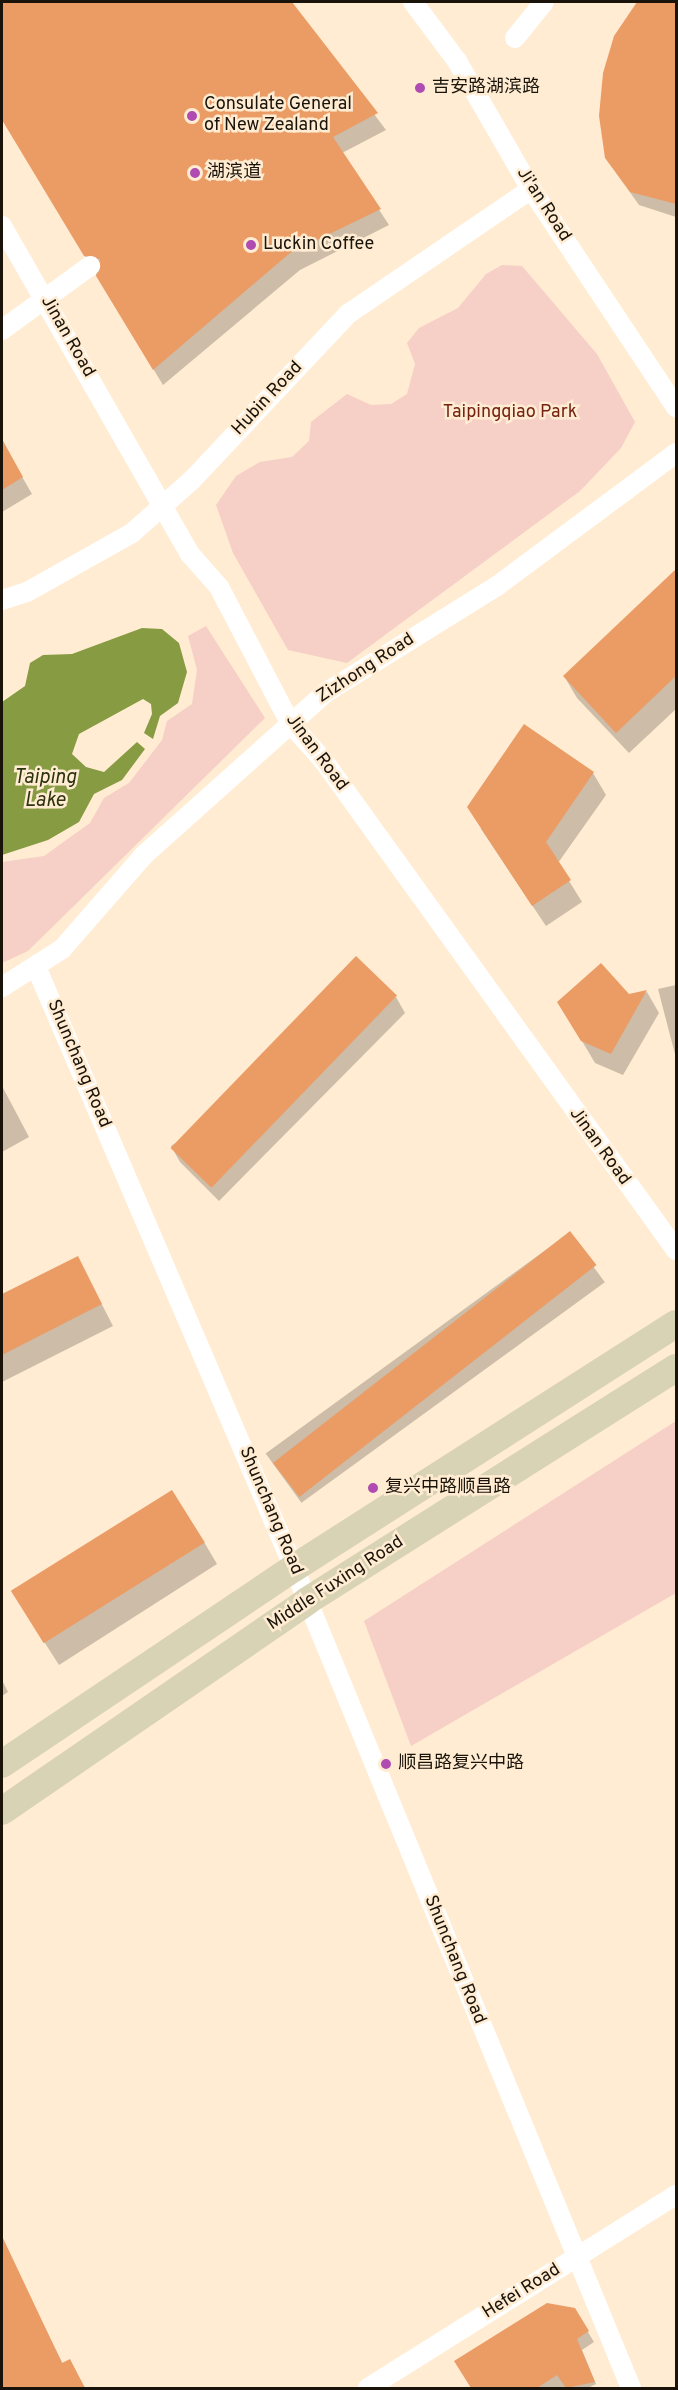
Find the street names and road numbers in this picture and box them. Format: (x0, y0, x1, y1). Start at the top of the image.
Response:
street label: Ji'an Road (511, 164, 575, 246)
street label: Jinan Road (35, 292, 99, 382)
street label: Hubin Road (228, 357, 308, 441)
street label: Zizhong Road (313, 629, 419, 709)
street label: Jinan Road (280, 710, 352, 796)
street label: Shunchang Road (41, 997, 115, 1131)
street label: Jinan Road (564, 1104, 634, 1190)
street label: Shunchang Road (233, 1444, 307, 1578)
street label: Middle Fuxing Road (264, 1532, 408, 1636)
street label: Shunchang Road (418, 1892, 490, 2028)
street label: Hefei Road (479, 2260, 565, 2324)

